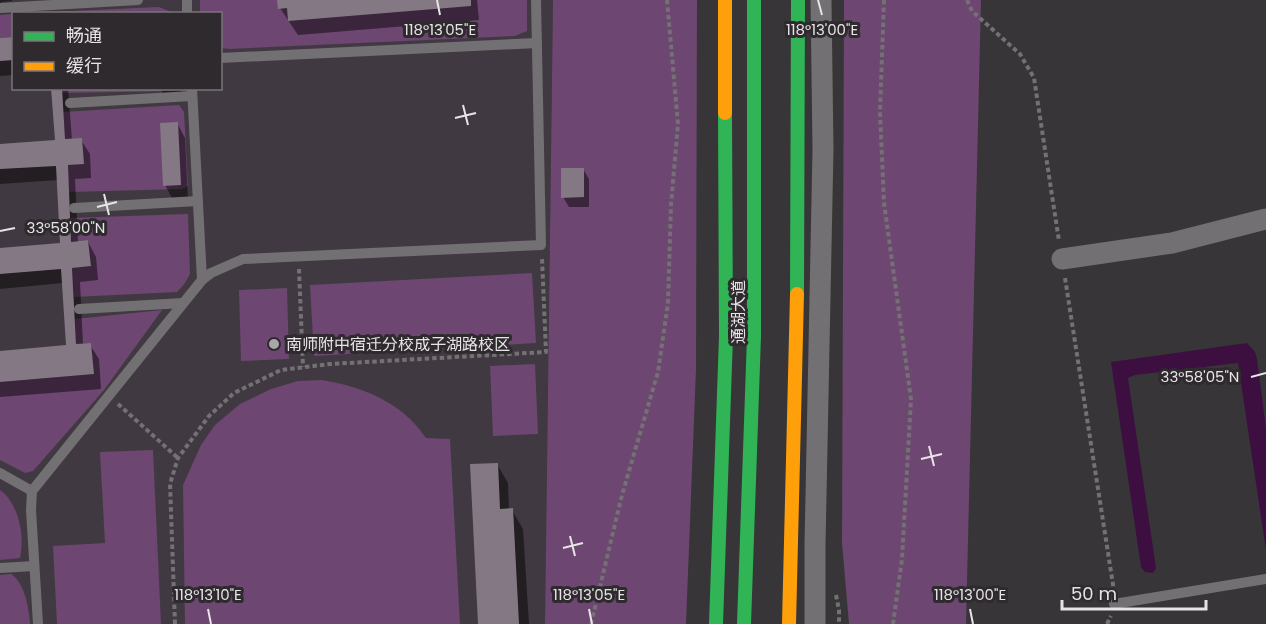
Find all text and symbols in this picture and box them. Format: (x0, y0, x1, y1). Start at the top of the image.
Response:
legend (12, 12, 222, 90)
text: 118°13'05"E (404, 19, 476, 40)
text: 118°13'00"E (786, 19, 858, 40)
text: 畅通 (66, 23, 102, 48)
text: 缓行 (66, 53, 102, 78)
text: 33°58'00"N (27, 217, 105, 238)
street label: 通湖大道 (727, 280, 750, 344)
place label: 南师附中宿迁分校成子湖路校区 (286, 333, 510, 356)
marker: 南师附中宿迁分校成子湖路校区 (267, 337, 281, 351)
text: 33°58'05"N (1161, 366, 1239, 387)
scale bar (1062, 573, 1206, 611)
text: 50 m (1071, 581, 1117, 606)
text: 118°13'10"E (174, 584, 242, 605)
text: 118°13'05"E (553, 584, 625, 605)
text: 118°13'00"E (934, 584, 1006, 605)

